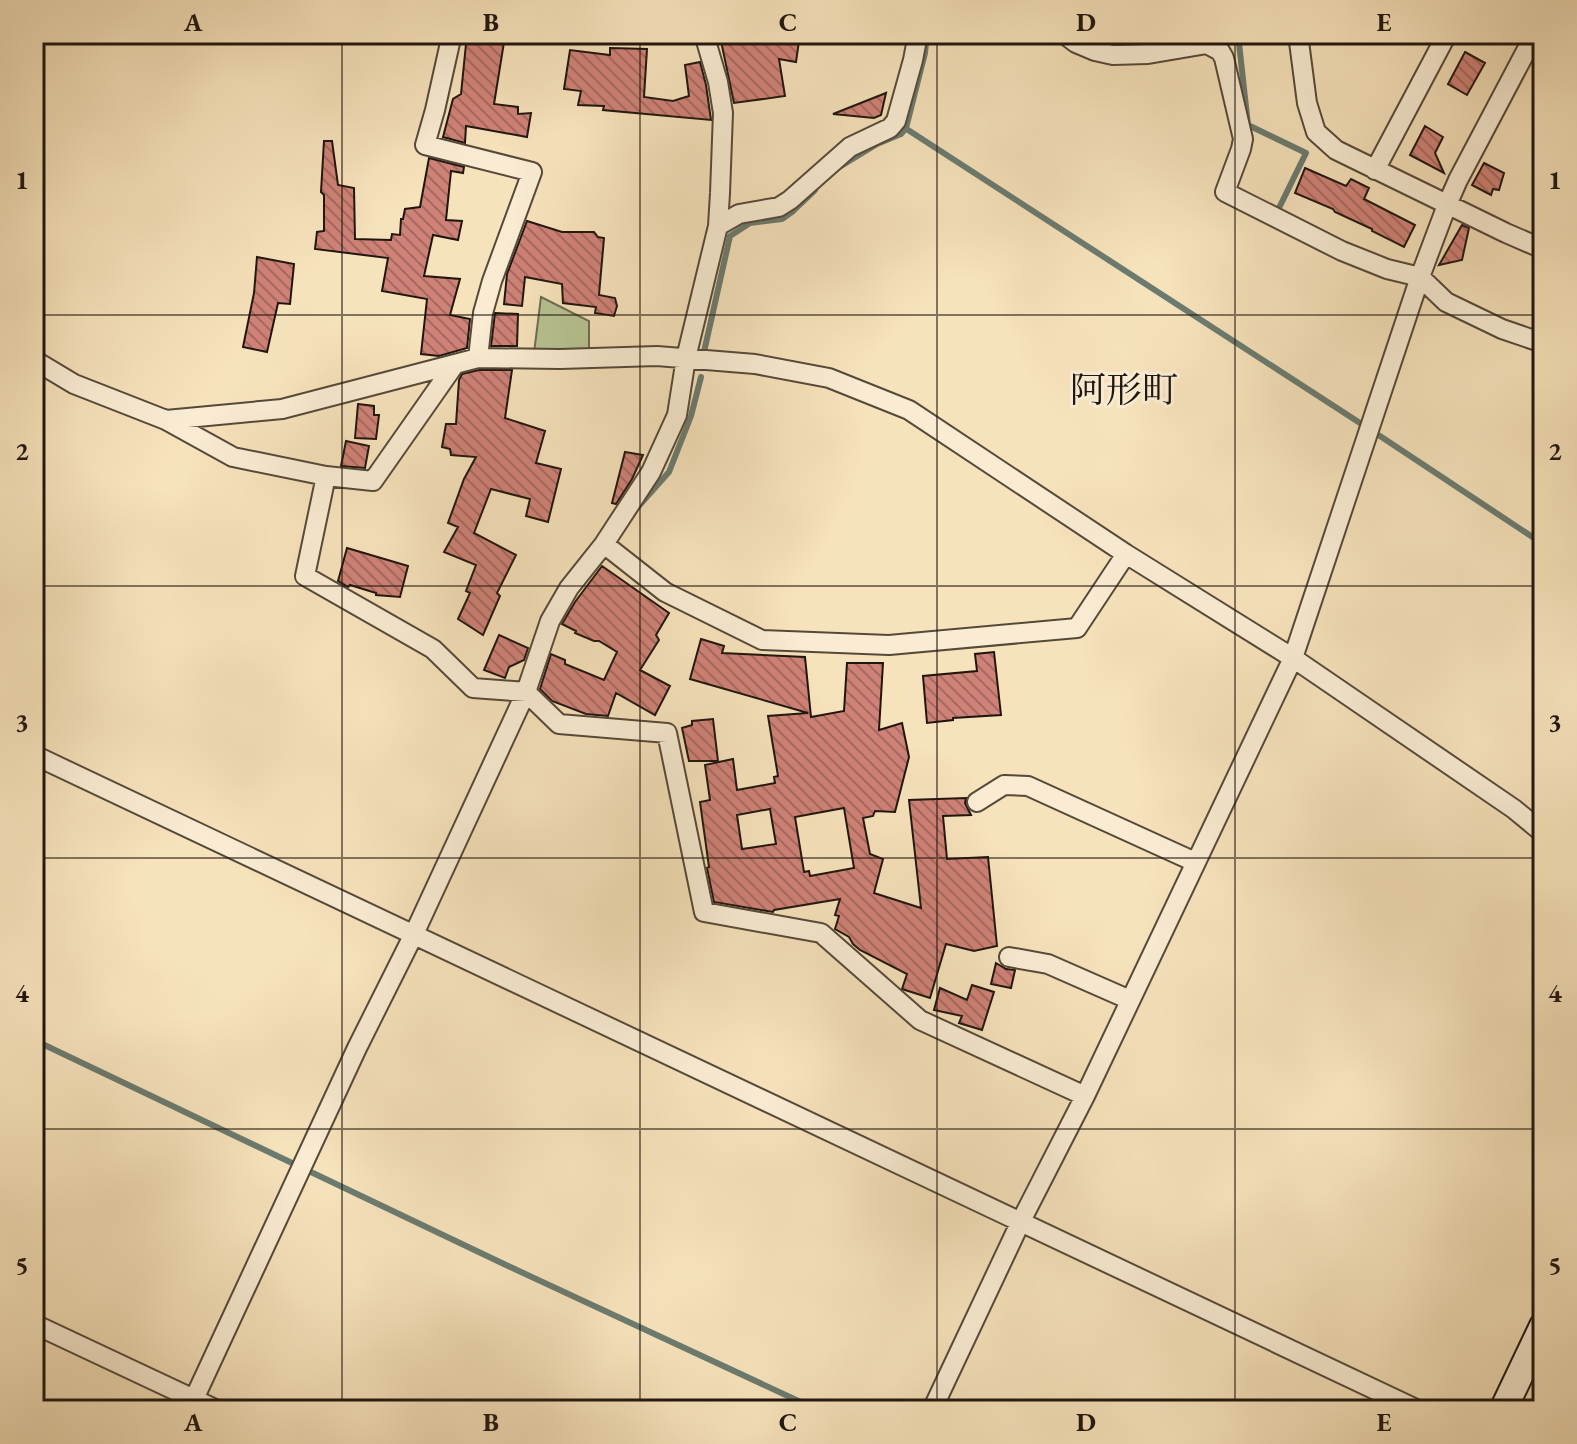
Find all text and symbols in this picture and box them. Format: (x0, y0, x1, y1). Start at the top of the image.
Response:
text: A (183, 5, 203, 39)
text: B (483, 5, 499, 39)
text: C (779, 5, 797, 39)
text: D (1076, 5, 1096, 39)
text: E (1377, 5, 1392, 39)
text: 1 (15, 163, 29, 197)
text: 1 (1548, 163, 1562, 197)
district label: 阿形町 (1070, 366, 1178, 413)
text: 2 (15, 434, 29, 468)
text: 2 (1548, 434, 1562, 468)
text: 3 (15, 705, 29, 739)
text: 3 (1548, 705, 1562, 739)
text: 4 (15, 976, 29, 1010)
text: 4 (1548, 976, 1562, 1010)
text: 5 (15, 1248, 29, 1282)
text: 5 (1548, 1248, 1562, 1282)
text: A (183, 1405, 203, 1439)
text: B (483, 1405, 499, 1439)
text: C (779, 1405, 797, 1439)
text: D (1076, 1405, 1096, 1439)
text: E (1377, 1405, 1392, 1439)

